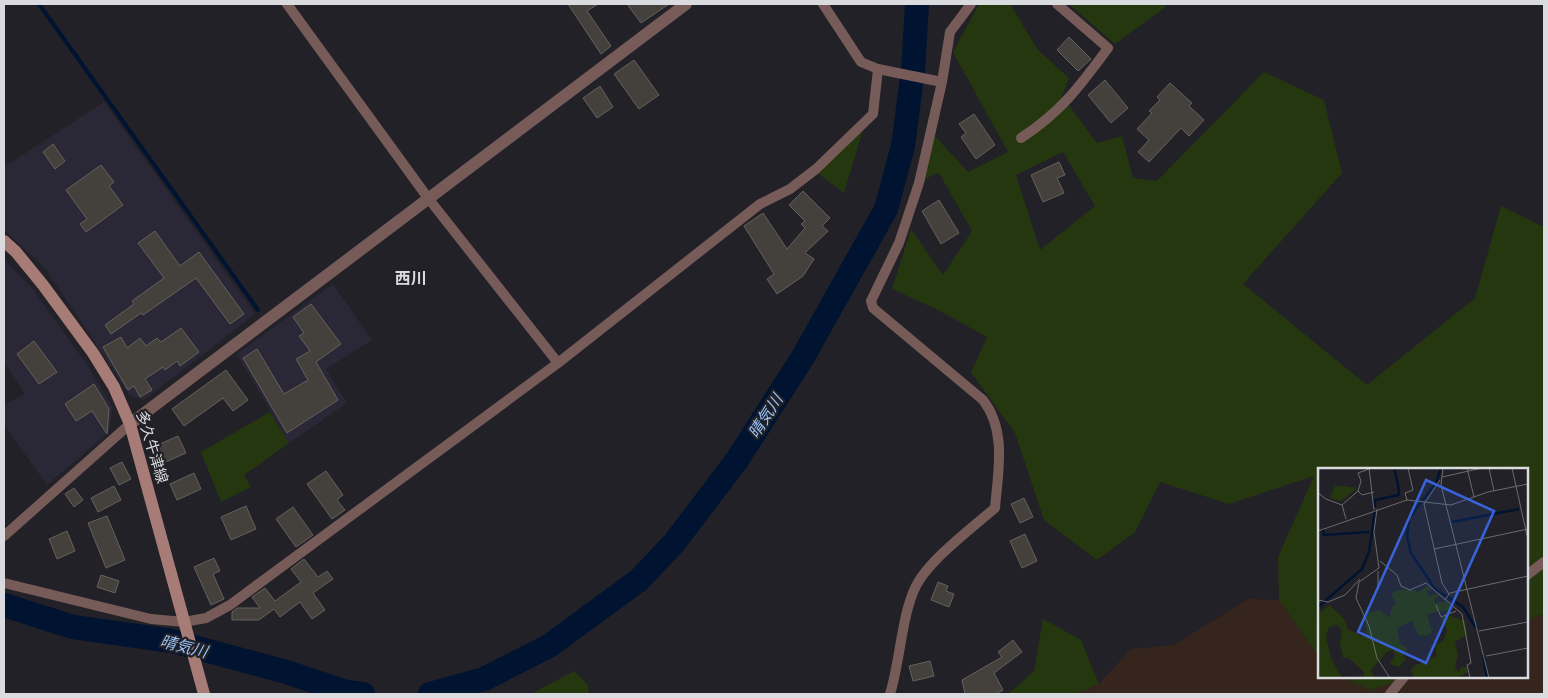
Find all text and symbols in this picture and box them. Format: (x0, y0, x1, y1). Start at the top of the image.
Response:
district label: 西川 (395, 269, 427, 288)
water label: 晴気川 (744, 389, 788, 442)
street label: 多久牛津線 (132, 408, 172, 486)
inset map (1318, 468, 1528, 678)
water label: 晴気川 (158, 631, 211, 662)

